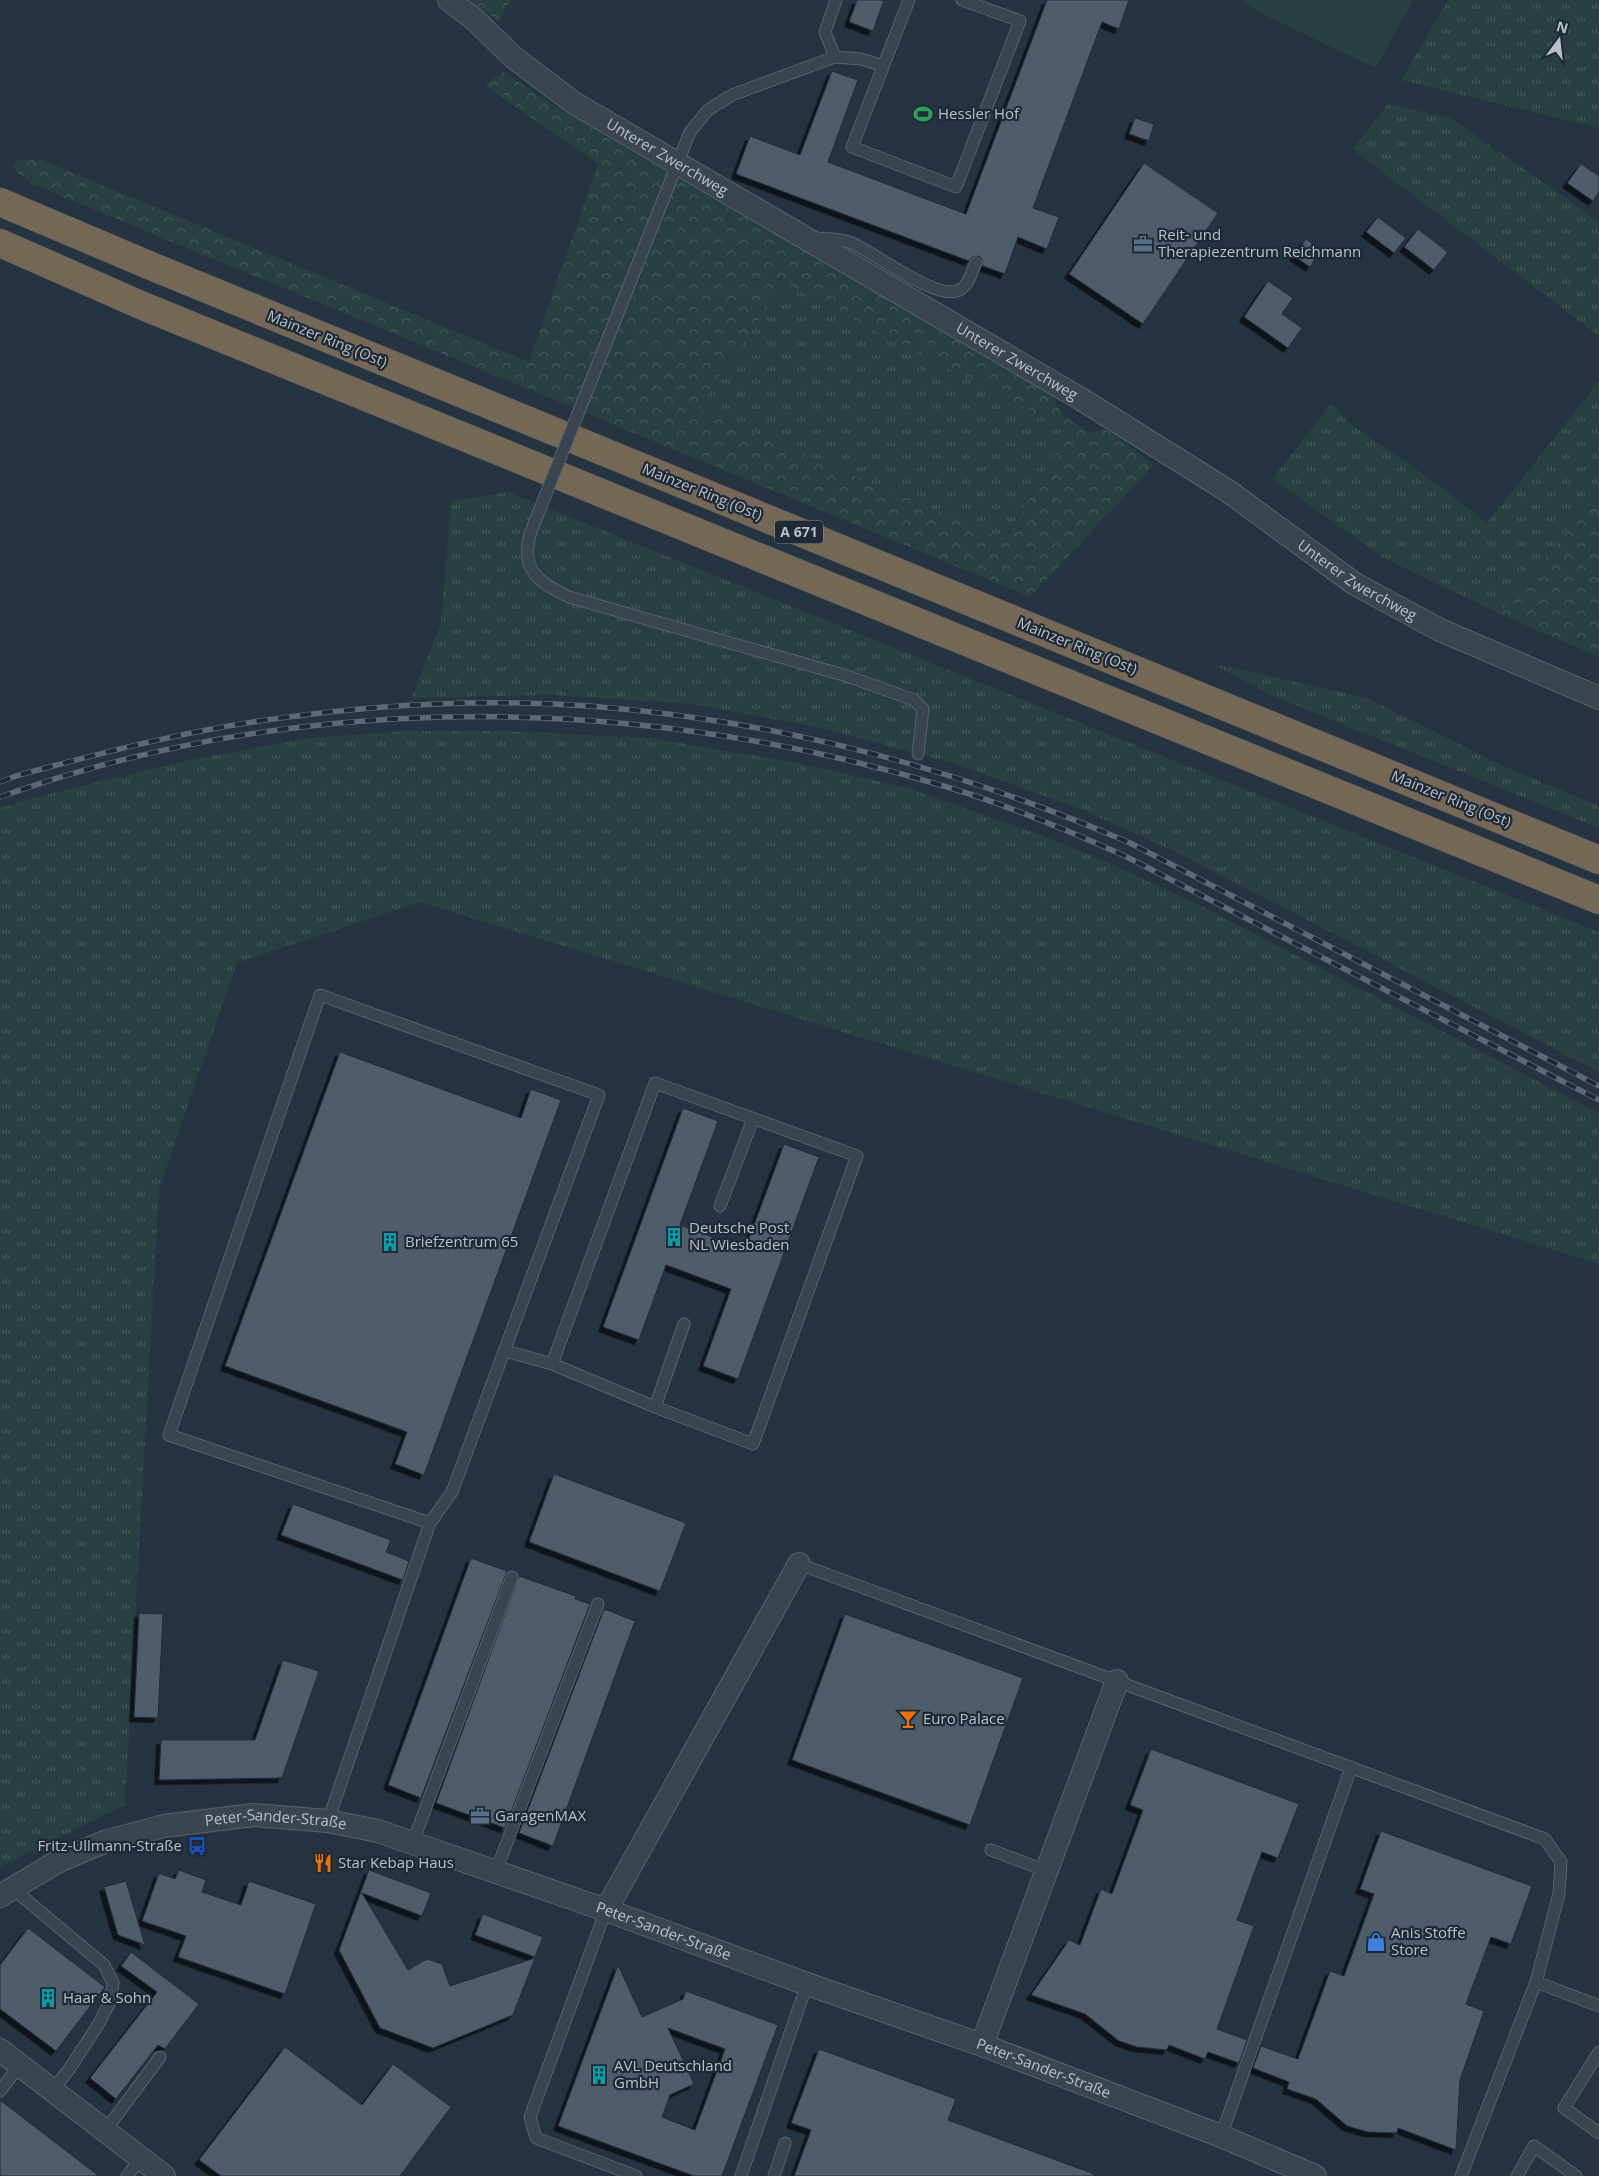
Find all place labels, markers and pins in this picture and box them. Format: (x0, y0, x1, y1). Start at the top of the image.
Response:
sports icon: Hessler Hof (912, 103, 934, 125)
place label: Hessler Hof (938, 103, 1020, 123)
place label: Reit- und Therapiezentrum Reichmann (1158, 224, 1361, 261)
office icon: Reit- und Therapiezentrum Reichmann (1132, 233, 1154, 255)
place label: Deutsche Post NL Wiesbaden (689, 1217, 790, 1254)
building icon: Deutsche Post NL Wiesbaden (663, 1226, 685, 1248)
building icon: Briefzentrum 65 (379, 1231, 401, 1253)
place label: Briefzentrum 65 (405, 1231, 518, 1251)
bar icon: Euro Palace (897, 1708, 919, 1730)
place label: Euro Palace (923, 1708, 1005, 1728)
office icon: GaragenMAX (469, 1805, 491, 1827)
place label: GaragenMAX (495, 1805, 586, 1825)
place label: Fritz-Ullmann-Straße (37, 1835, 182, 1855)
bus stop icon: Fritz-Ullmann-Straße (186, 1835, 208, 1857)
restaurant icon: Star Kebap Haus (312, 1852, 334, 1874)
place label: Star Kebap Haus (338, 1852, 454, 1872)
place label: Anis Stoffe Store (1391, 1922, 1466, 1959)
shop icon: Anis Stoffe Store (1365, 1931, 1387, 1953)
building icon: Haar & Sohn (37, 1987, 59, 2009)
place label: Haar & Sohn (63, 1987, 151, 2007)
place label: AVL Deutschland GmbH (614, 2055, 732, 2092)
building icon: AVL Deutschland GmbH (588, 2064, 610, 2086)

